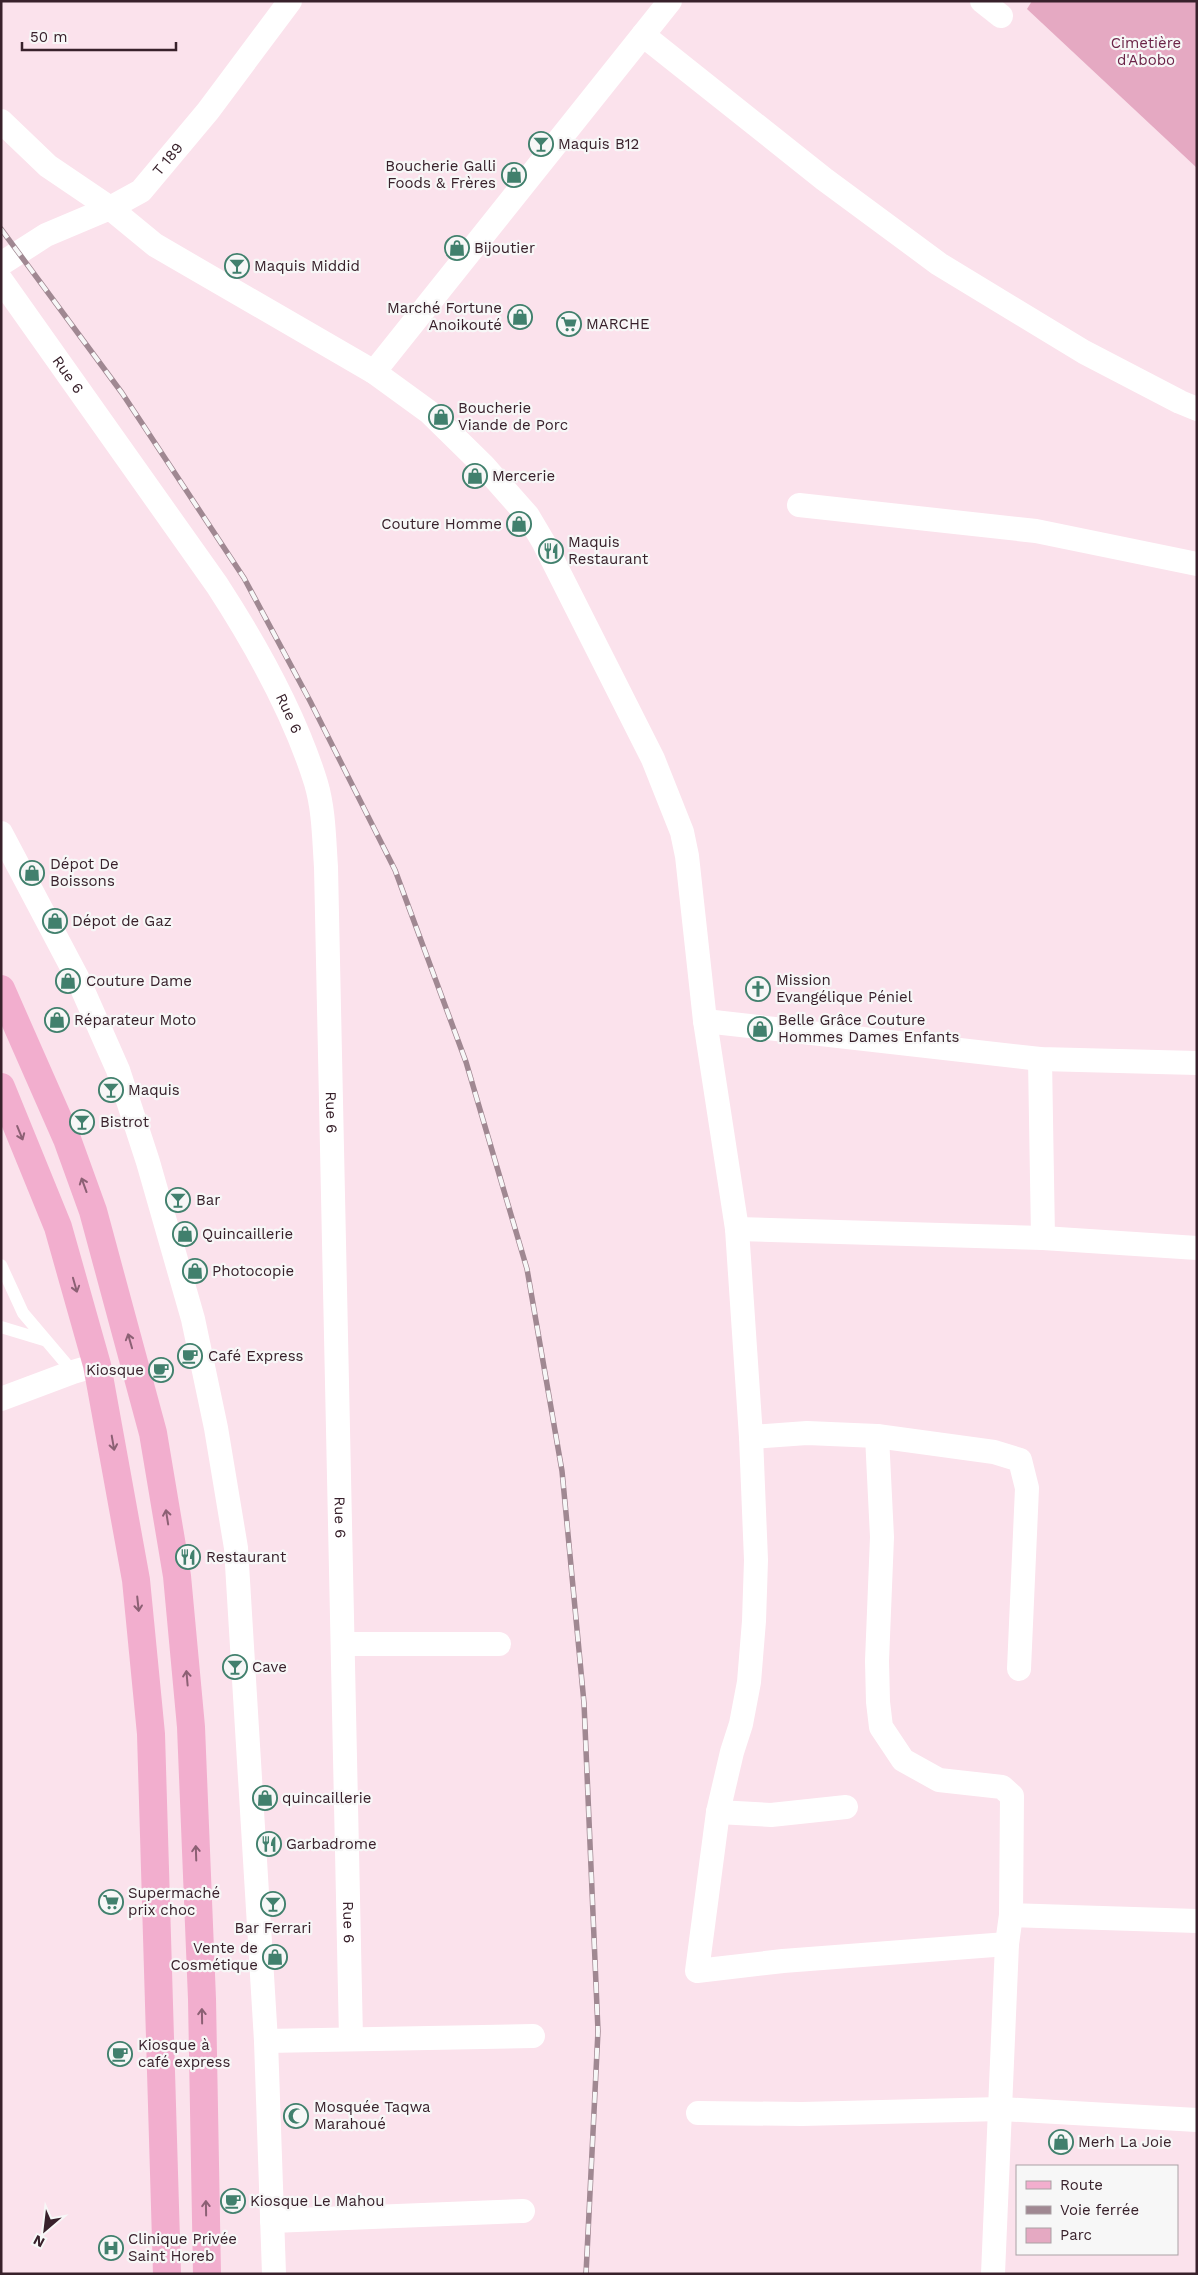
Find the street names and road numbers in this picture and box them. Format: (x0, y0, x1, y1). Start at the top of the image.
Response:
street label: T 189 (149, 139, 187, 179)
street label: Rue 6 (49, 352, 88, 397)
street label: Rue 6 (272, 690, 306, 736)
street label: Rue 6 (322, 1091, 341, 1134)
street label: Rue 6 (330, 1496, 349, 1538)
street label: Rue 6 (339, 1901, 358, 1943)

